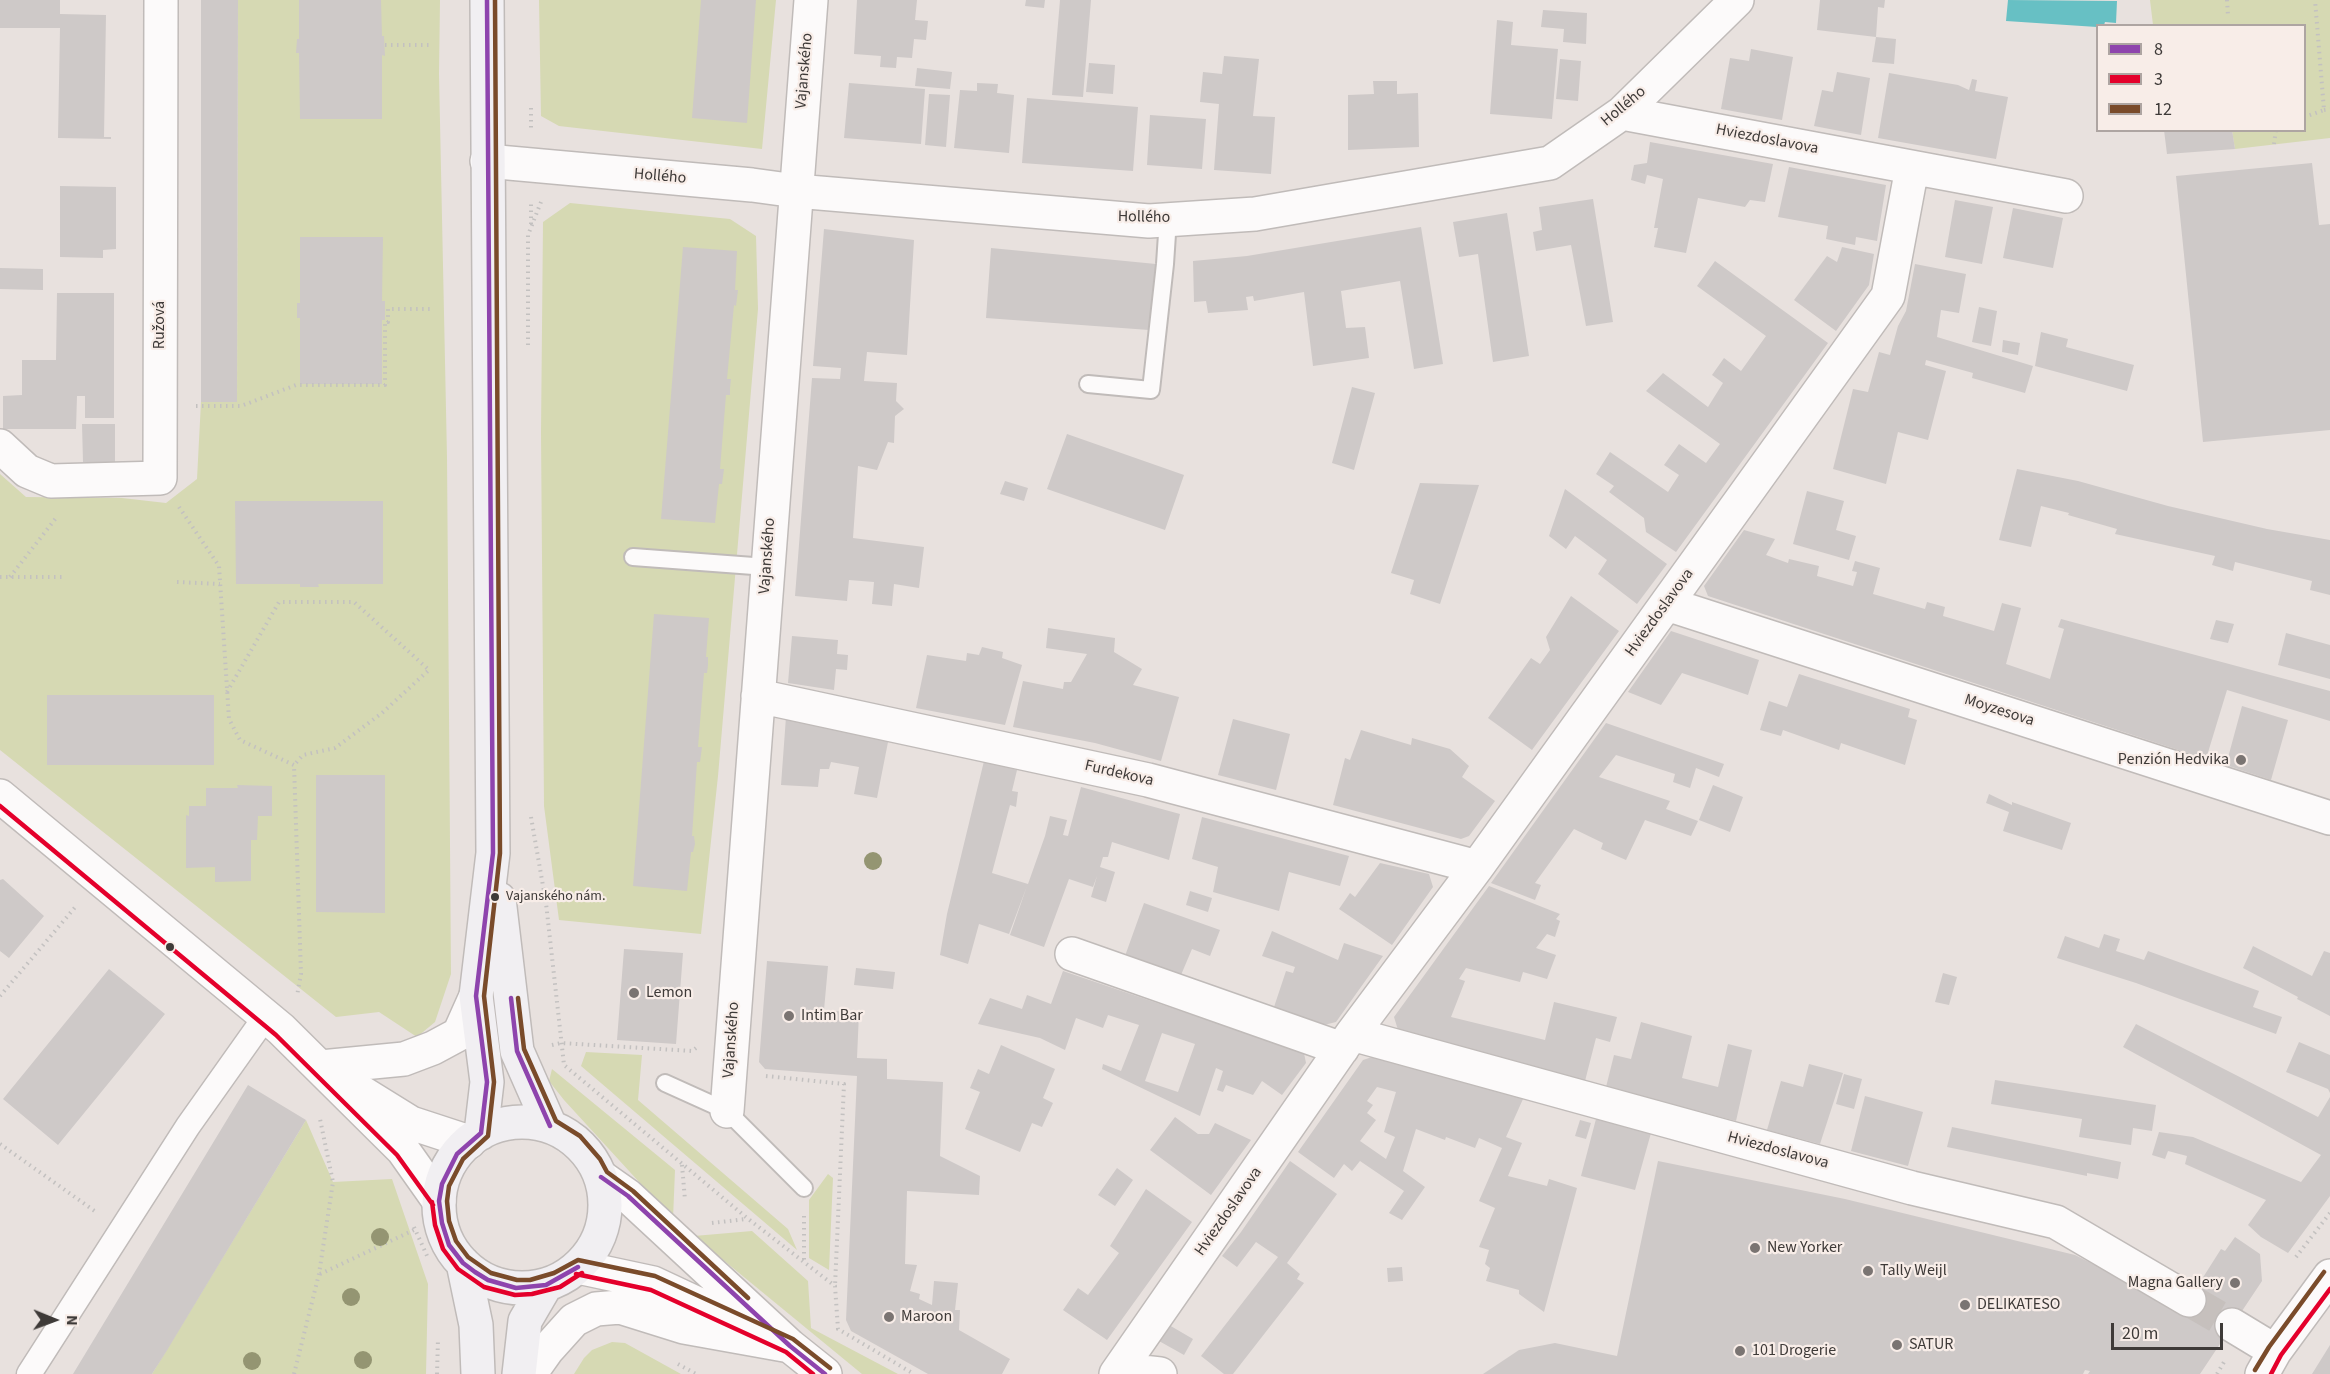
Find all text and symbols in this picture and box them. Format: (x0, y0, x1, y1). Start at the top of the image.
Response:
legend (2096, 24, 2306, 132)
street label: Vajanského (792, 32, 818, 110)
text: 8 (2154, 37, 2163, 62)
text: 3 (2154, 67, 2163, 92)
street label: Hollého (1598, 83, 1650, 131)
text: 12 (2154, 97, 2172, 122)
street label: Hviezdoslavova (1714, 121, 1820, 159)
street label: Hollého (633, 165, 687, 189)
street label: Hollého (1118, 208, 1170, 228)
street label: Ružová (150, 301, 170, 349)
street label: Vajanského (756, 517, 780, 595)
street label: Hviezdoslavova (1622, 565, 1698, 661)
street label: Moyzesova (1962, 691, 2036, 731)
place label: Penzión Hedvika (2118, 750, 2229, 770)
marker: Penzión Hedvika (2234, 753, 2248, 767)
street label: Furdekova (1083, 757, 1155, 791)
place label: Vajanského nám. (506, 889, 605, 905)
marker: Vajanského nám. (489, 891, 501, 903)
unlabelled marker (164, 941, 176, 953)
place label: Lemon (646, 983, 692, 1003)
marker: Lemon (627, 986, 641, 1000)
street label: Vajanského (720, 1001, 744, 1079)
place label: Intim Bar (801, 1006, 863, 1026)
marker: Intim Bar (782, 1009, 796, 1023)
street label: Hviezdoslavova (1725, 1128, 1831, 1174)
street label: Hviezdoslavova (1191, 1164, 1267, 1260)
place label: New Yorker (1767, 1238, 1842, 1258)
marker: New Yorker (1748, 1241, 1762, 1255)
place label: Tally Weijl (1880, 1261, 1947, 1281)
marker: Tally Weijl (1861, 1264, 1875, 1278)
place label: Magna Gallery (2128, 1273, 2223, 1293)
marker: Magna Gallery (2228, 1276, 2242, 1290)
north arrow (24, 1290, 84, 1350)
place label: DELIKATESO (1977, 1295, 2060, 1315)
marker: DELIKATESO (1958, 1298, 1972, 1312)
place label: Maroon (901, 1307, 952, 1327)
marker: Maroon (882, 1310, 896, 1324)
scale bar (2114, 1311, 2226, 1349)
text: N (61, 1315, 83, 1326)
text: 20 m (2122, 1321, 2158, 1346)
place label: SATUR (1909, 1335, 1953, 1355)
marker: SATUR (1890, 1338, 1904, 1352)
place label: 101 Drogerie (1752, 1341, 1836, 1361)
marker: 101 Drogerie (1733, 1344, 1747, 1358)

